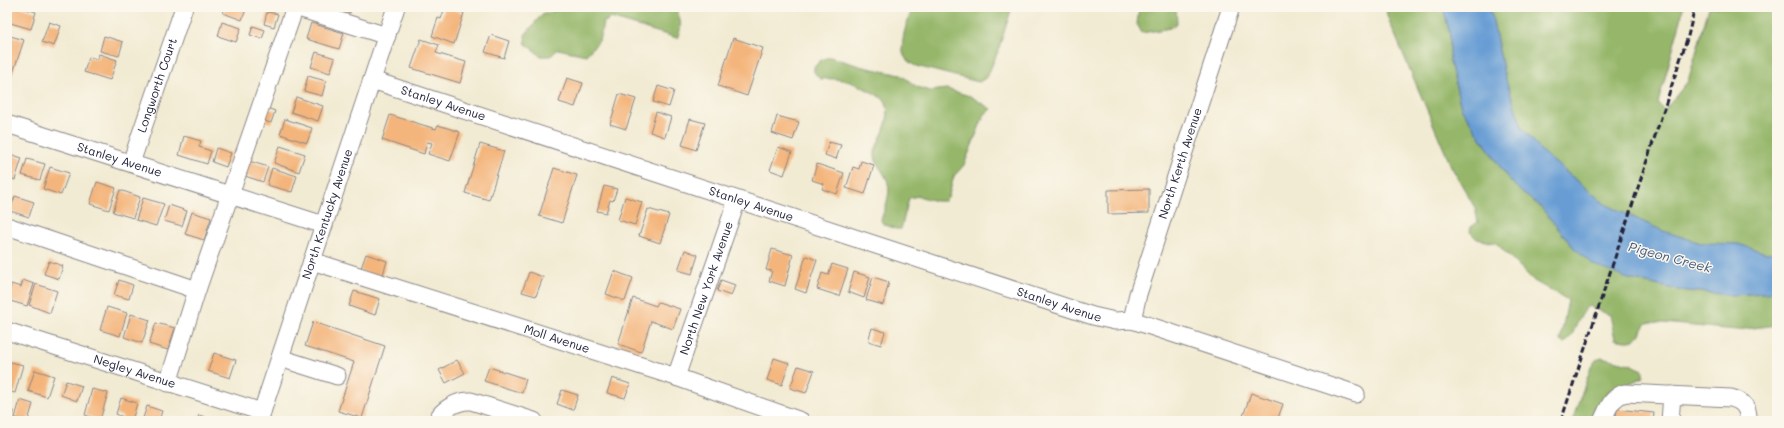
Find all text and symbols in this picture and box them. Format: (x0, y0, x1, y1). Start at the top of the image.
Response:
street label: Longworth Court (133, 36, 180, 134)
street label: Stanley Avenue (399, 81, 488, 124)
street label: North Kerth Avenue (1154, 105, 1205, 221)
street label: Stanley Avenue (75, 138, 164, 180)
street label: North Kentucky Avenue (298, 147, 356, 281)
street label: Stanley Avenue (707, 182, 796, 225)
street label: North New York Avenue (675, 219, 736, 357)
water label: Pigeon Creek (1627, 237, 1715, 276)
street label: Stanley Avenue (1015, 283, 1103, 325)
street label: Moll Avenue (522, 320, 592, 356)
street label: Negley Avenue (92, 350, 178, 391)

